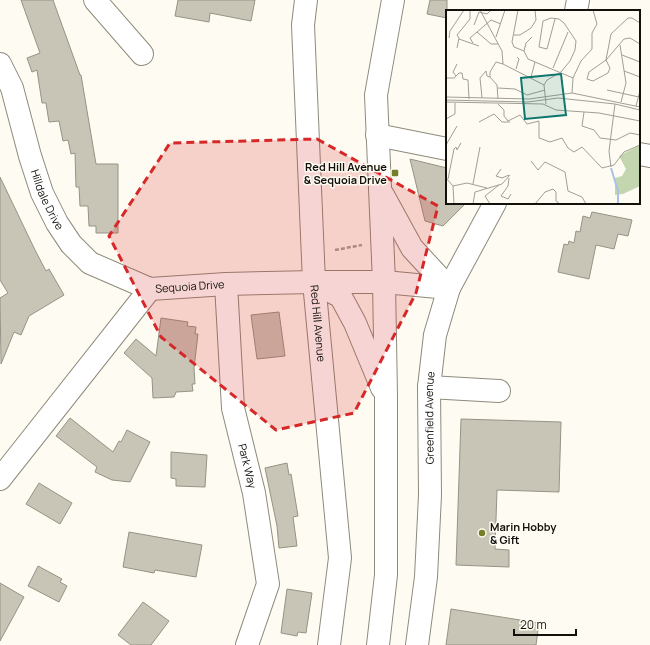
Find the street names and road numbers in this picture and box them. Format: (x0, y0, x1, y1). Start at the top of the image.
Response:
street label: Hilldale Drive (28, 167, 68, 233)
street label: Sequoia Drive (155, 276, 225, 296)
street label: Red Hill Avenue (307, 284, 330, 363)
street label: Greenfield Avenue (421, 370, 438, 464)
street label: Park Way (235, 442, 261, 490)

